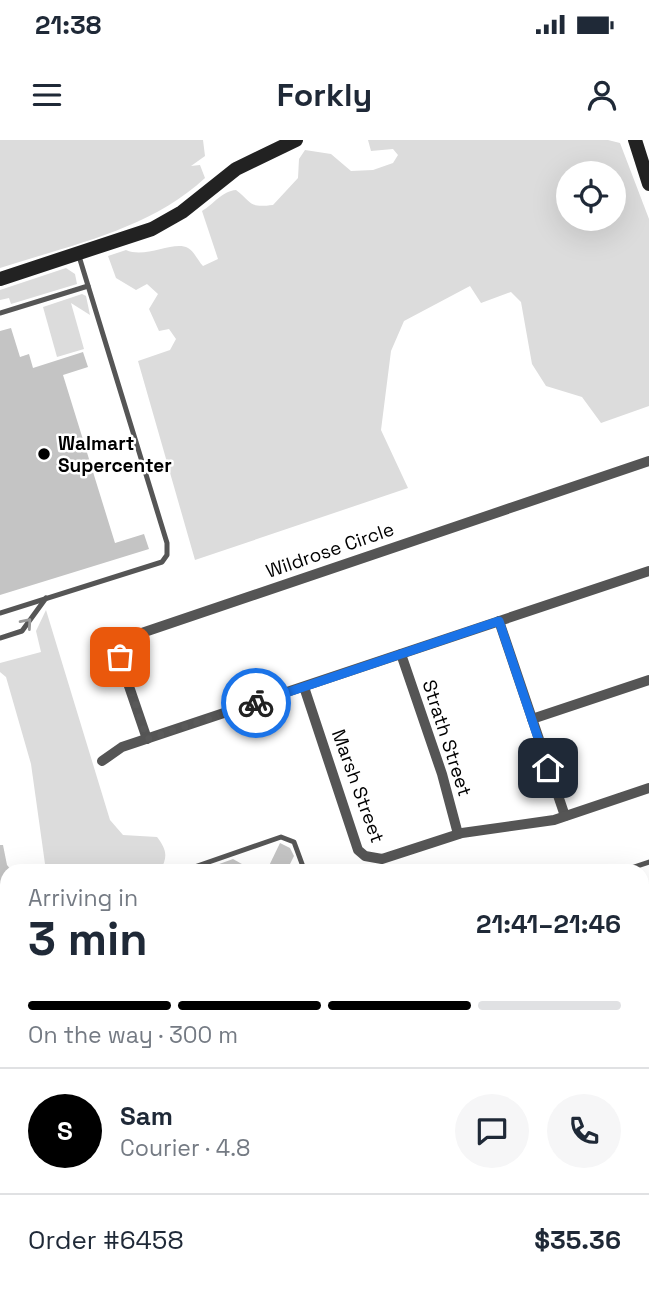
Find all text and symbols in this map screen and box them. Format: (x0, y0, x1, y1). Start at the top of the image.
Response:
text: 21:38 (35, 8, 101, 42)
text: Forkly (277, 75, 372, 115)
icon: menu (28, 76, 66, 114)
icon: person (583, 76, 621, 114)
map controls (556, 161, 626, 231)
button: locate (556, 161, 626, 231)
place label: Walmart Supercenter (58, 431, 172, 478)
marker: Walmart Supercenter (36, 446, 52, 462)
street label: Wildrose Circle (263, 516, 397, 584)
one-way arrow (19, 618, 31, 631)
pin (90, 627, 150, 687)
icon: bag (101, 638, 139, 676)
courier (221, 668, 291, 738)
street label: Strath Street (416, 677, 478, 799)
icon: bike (237, 684, 275, 722)
street label: Marsh Street (326, 726, 390, 846)
pin (518, 738, 578, 798)
icon: home (529, 749, 567, 787)
text: Arriving in (28, 883, 138, 913)
text: 21:41–21:46 (476, 907, 621, 941)
text: 3 min (28, 910, 148, 968)
text: On the way · 300 m (28, 1020, 238, 1050)
button: chat (455, 1094, 529, 1168)
button: phone (547, 1094, 621, 1168)
text: Sam (120, 1099, 173, 1133)
text: S (57, 1114, 73, 1148)
text: Courier · 4.8 (120, 1133, 250, 1163)
text: Order #6458 (28, 1223, 184, 1257)
text: $35.36 (534, 1223, 621, 1257)

